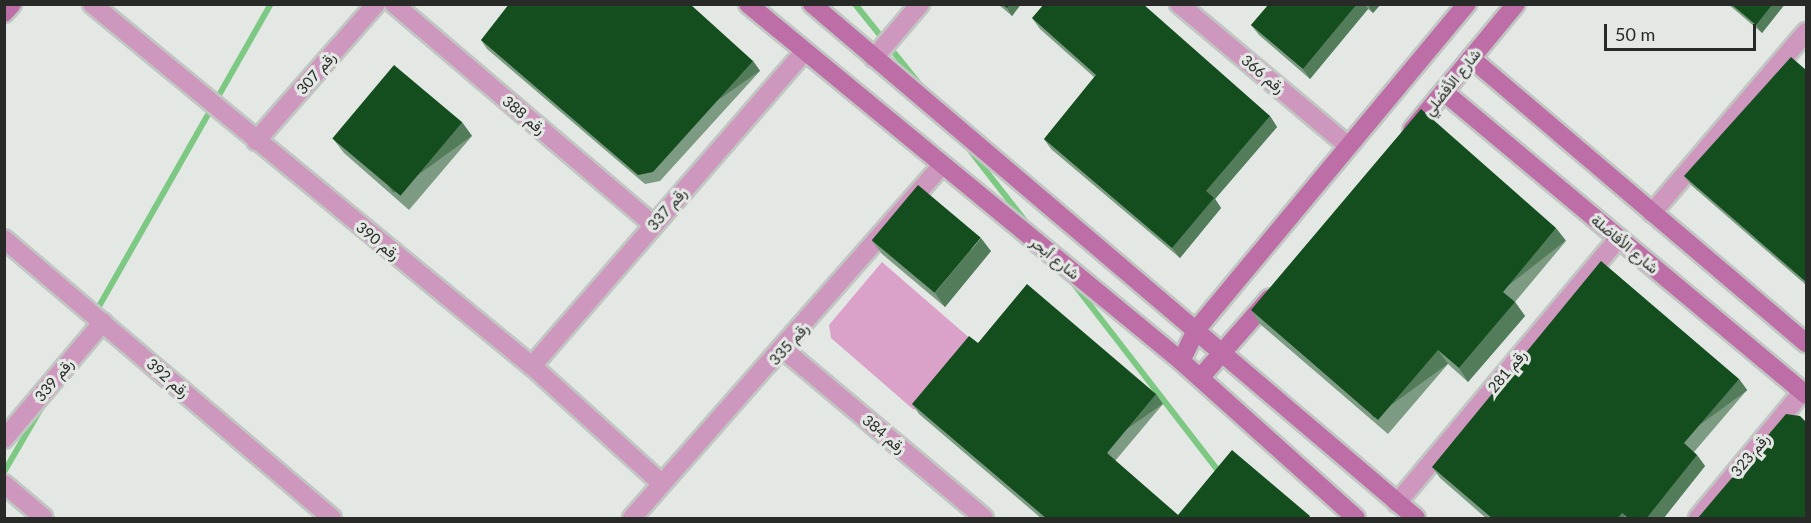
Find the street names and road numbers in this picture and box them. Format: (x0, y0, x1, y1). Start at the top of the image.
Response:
street label: شارع الأفضلي (1420, 45, 1484, 119)
street label: رقم 307 (293, 48, 339, 98)
street label: رقم 366 (1238, 51, 1288, 97)
street label: رقم 388 (499, 92, 549, 138)
street label: رقم 337 (644, 184, 690, 234)
street label: شارع الأفاضلة (1588, 211, 1662, 277)
street label: رقم 390 (353, 218, 403, 264)
street label: شارع أبحر (1027, 233, 1083, 283)
street label: رقم 335 (765, 319, 813, 369)
street label: رقم 281 (1484, 346, 1530, 396)
street label: رقم 339 (31, 355, 77, 405)
street label: رقم 392 (143, 355, 193, 401)
street label: رقم 384 (859, 411, 909, 457)
street label: رقم 323 (1727, 430, 1773, 480)

